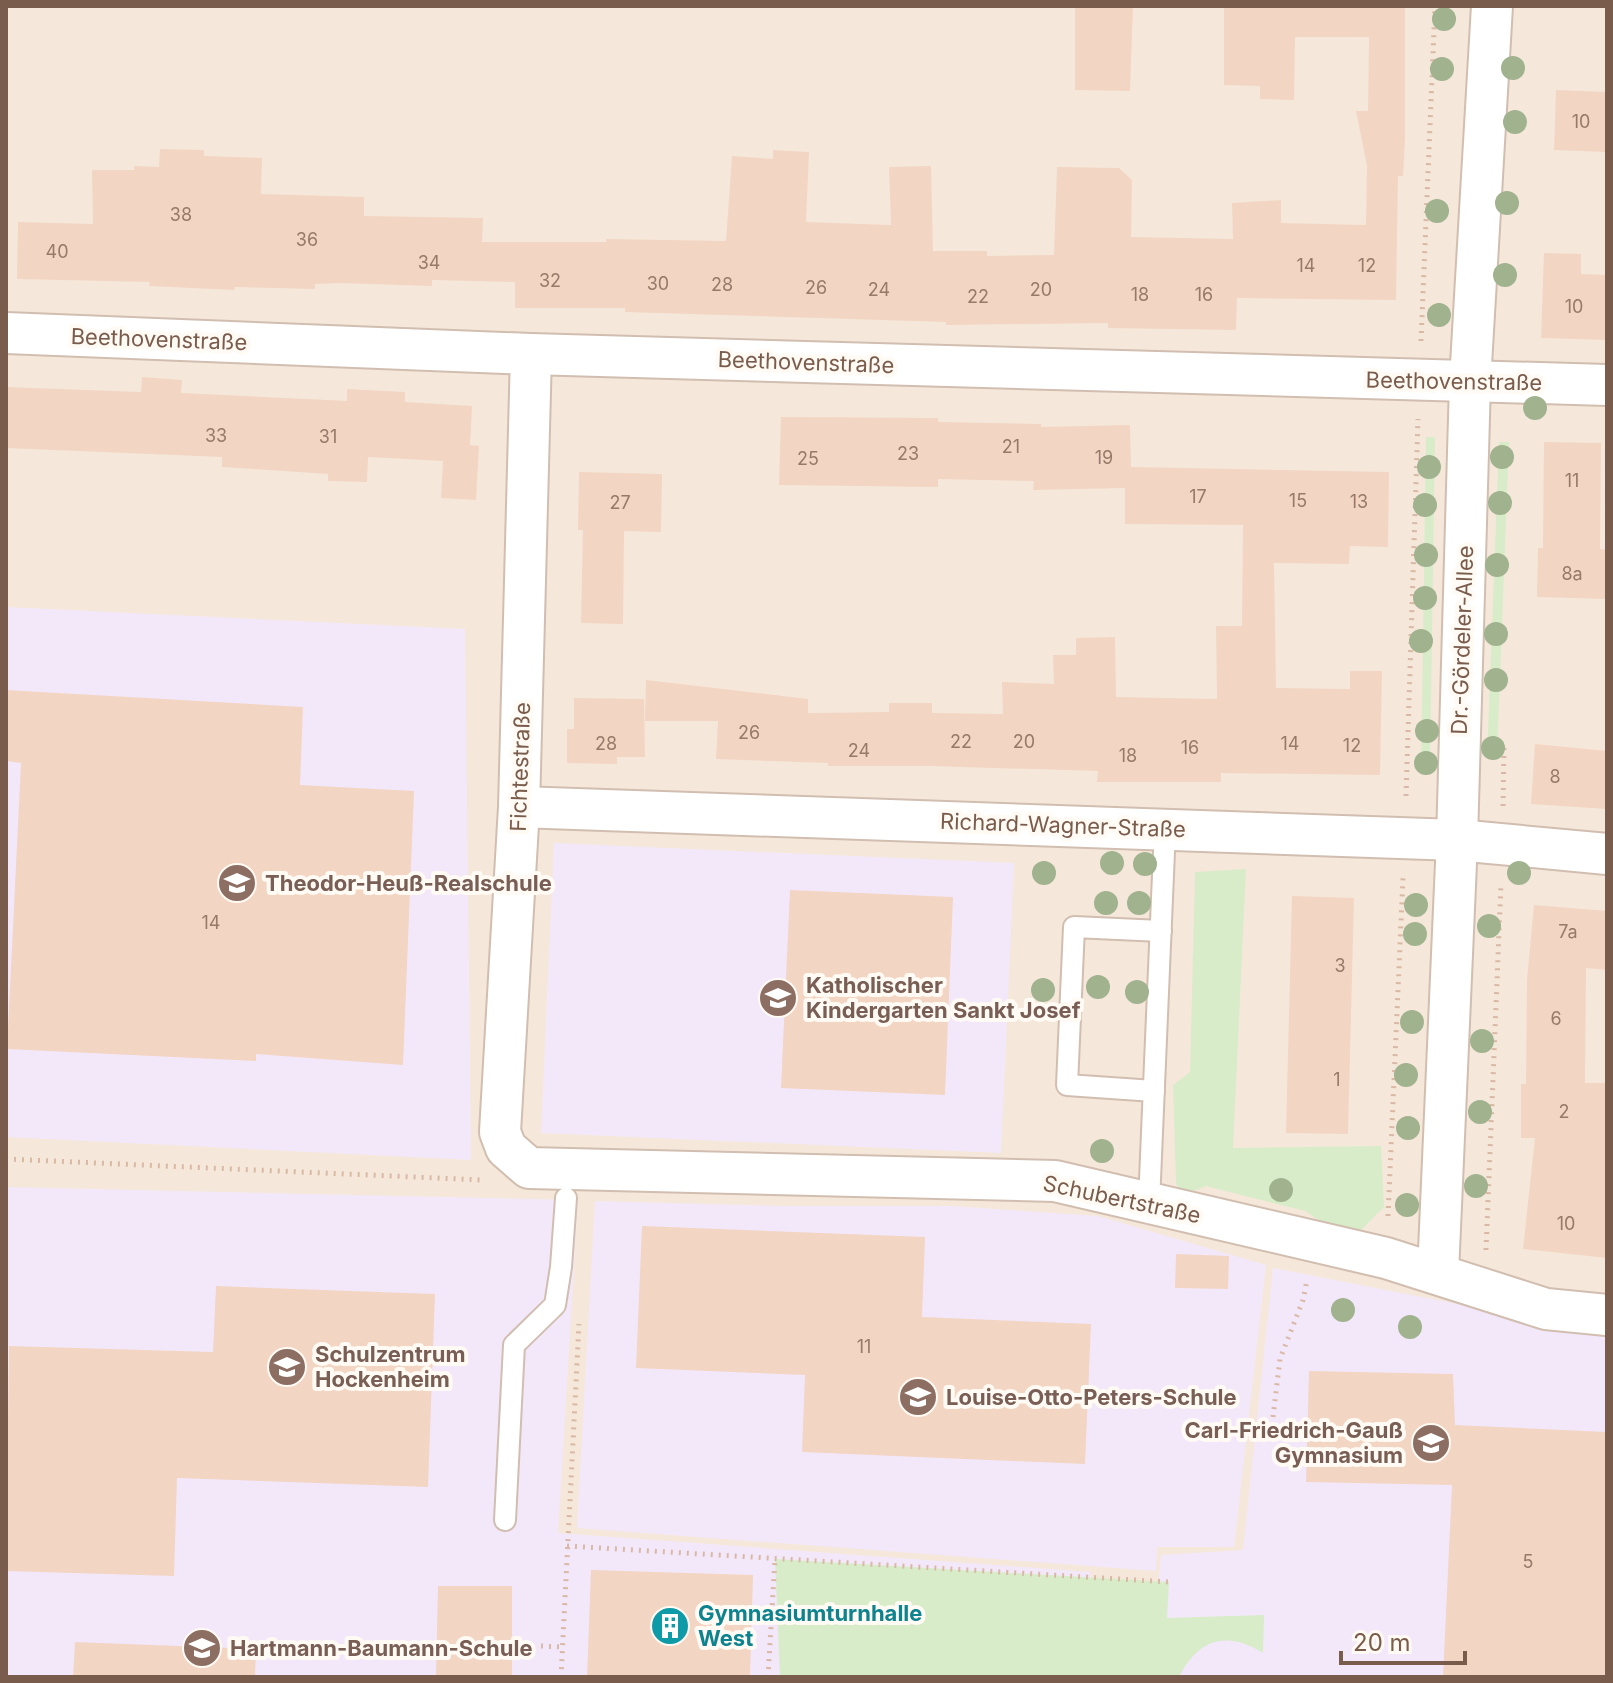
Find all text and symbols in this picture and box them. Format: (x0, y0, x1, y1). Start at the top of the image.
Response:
house number: 10 (1572, 111, 1590, 132)
house number: 38 (170, 204, 192, 225)
house number: 36 (296, 229, 318, 250)
house number: 40 (46, 241, 68, 262)
house number: 34 (418, 252, 440, 273)
house number: 14 (1297, 255, 1315, 276)
house number: 12 (1358, 255, 1376, 276)
house number: 32 (539, 270, 561, 291)
house number: 30 (647, 273, 669, 294)
house number: 28 (711, 274, 733, 295)
house number: 26 (805, 277, 827, 298)
house number: 24 (868, 279, 890, 300)
house number: 20 (1030, 279, 1052, 300)
house number: 18 (1131, 284, 1149, 305)
house number: 16 (1195, 284, 1213, 305)
house number: 22 (967, 286, 989, 307)
house number: 10 (1565, 296, 1583, 317)
street label: Beethovenstraße (70, 323, 248, 355)
street label: Beethovenstraße (717, 346, 895, 378)
street label: Beethovenstraße (1365, 366, 1543, 396)
house number: 33 (205, 425, 227, 446)
house number: 31 (319, 426, 337, 447)
house number: 21 (1002, 436, 1020, 457)
house number: 23 (897, 443, 919, 464)
house number: 19 (1095, 447, 1113, 468)
house number: 25 (797, 448, 819, 469)
house number: 11 (1565, 470, 1579, 491)
house number: 17 (1189, 486, 1207, 507)
house number: 15 (1289, 490, 1307, 511)
house number: 13 (1350, 491, 1368, 512)
house number: 27 (609, 492, 631, 513)
street label: Dr.-Gördeler-Allee (1446, 545, 1478, 735)
house number: 8a (1561, 563, 1583, 584)
street label: Fichtestraße (505, 702, 535, 832)
house number: 26 (738, 722, 760, 743)
house number: 22 (950, 731, 972, 752)
house number: 20 (1013, 731, 1035, 752)
house number: 28 (595, 733, 617, 754)
house number: 14 (1281, 733, 1299, 754)
house number: 12 (1343, 735, 1361, 756)
house number: 16 (1181, 737, 1199, 758)
house number: 24 (848, 740, 870, 761)
house number: 18 (1119, 745, 1137, 766)
house number: 8 (1549, 766, 1561, 787)
street label: Richard-Wagner-Straße (940, 808, 1186, 842)
school or university icon: Theodor-Heuß-Realschule (216, 862, 258, 904)
place label: Theodor-Heuß-Realschule (265, 870, 552, 896)
house number: 14 (202, 912, 220, 933)
house number: 7a (1558, 921, 1578, 942)
house number: 3 (1334, 955, 1346, 976)
place label: Katholischer Kindergarten Sankt Josef (806, 972, 1081, 1023)
school or university icon: Katholischer Kindergarten Sankt Josef (757, 977, 799, 1019)
house number: 6 (1550, 1008, 1562, 1029)
house number: 1 (1333, 1069, 1341, 1090)
house number: 2 (1559, 1101, 1569, 1122)
street label: Schubertstraße (1041, 1170, 1203, 1228)
house number: 10 (1557, 1213, 1575, 1234)
house number: 11 (857, 1336, 871, 1357)
place label: Schulzentrum Hockenheim (315, 1341, 465, 1392)
school or university icon: Schulzentrum Hockenheim (266, 1346, 308, 1388)
school or university icon: Louise-Otto-Peters-Schule (897, 1376, 939, 1418)
place label: Louise-Otto-Peters-Schule (946, 1384, 1237, 1410)
place label: Carl-Friedrich-Gauß Gymnasium (1184, 1417, 1403, 1468)
school or university icon: Carl-Friedrich-Gauß Gymnasium (1410, 1422, 1452, 1464)
house number: 5 (1523, 1551, 1533, 1572)
place label: Gymnasiumturnhalle West (698, 1600, 922, 1651)
building icon: Gymnasiumturnhalle West (649, 1605, 691, 1647)
scale bar (1341, 1615, 1465, 1665)
school or university icon: Hartmann-Baumann-Schule (181, 1627, 223, 1669)
text: 20 m (1353, 1628, 1411, 1657)
place label: Hartmann-Baumann-Schule (230, 1635, 533, 1661)

